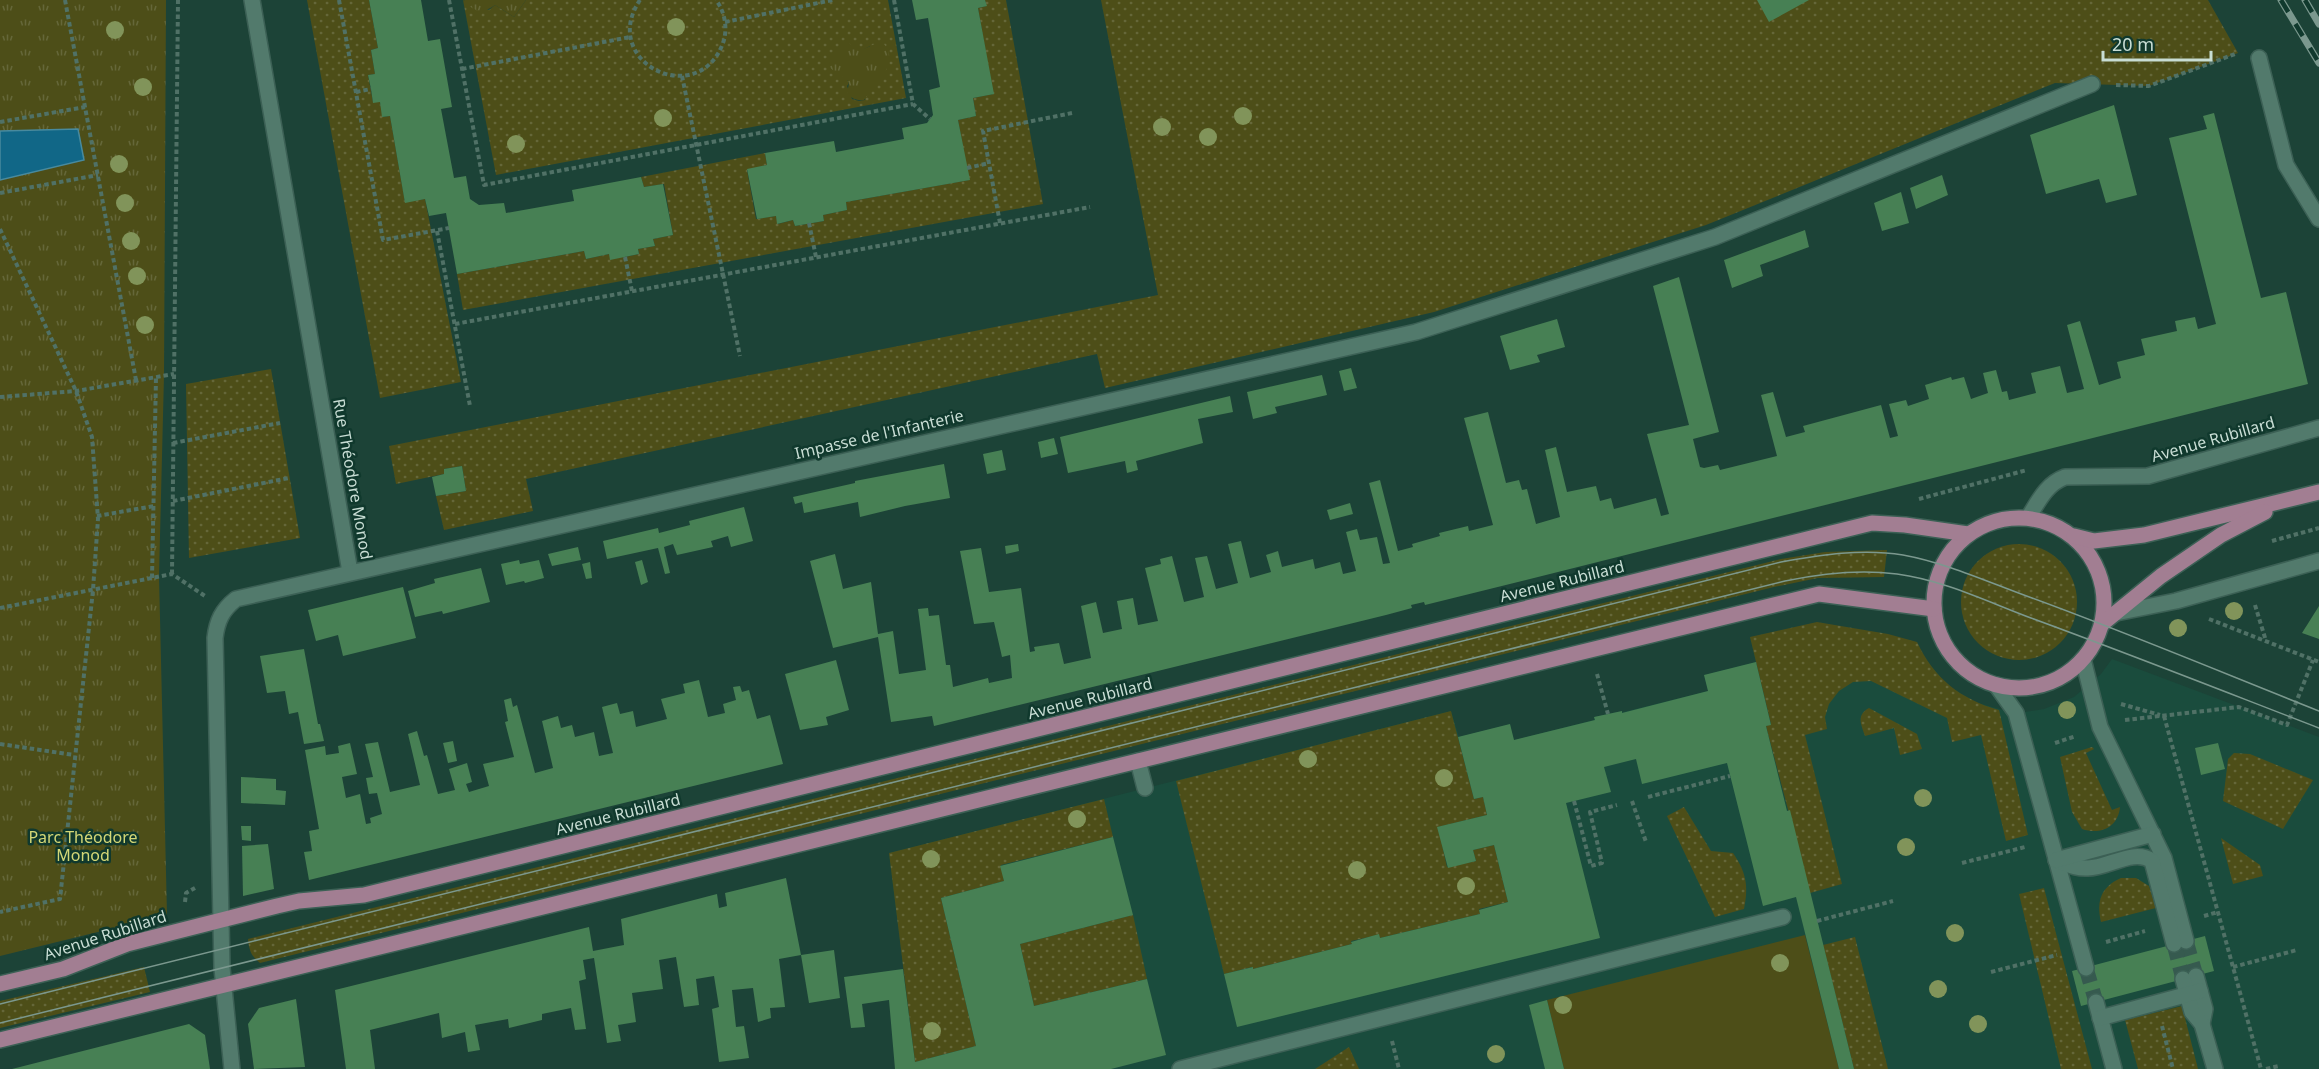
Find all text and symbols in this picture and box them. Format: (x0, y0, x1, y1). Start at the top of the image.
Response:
scale bar (2103, 24, 2211, 62)
text: 20 m (2112, 32, 2154, 56)
street label: Rue Théodore Monod (328, 397, 378, 561)
street label: Impasse de l'Infanterie (792, 404, 966, 464)
street label: Avenue Rubillard (2149, 411, 2277, 467)
street label: Avenue Rubillard (1497, 555, 1627, 607)
street label: Avenue Rubillard (1025, 672, 1155, 724)
street label: Avenue Rubillard (553, 788, 683, 840)
park label: Parc Théodore Monod (28, 826, 138, 866)
street label: Avenue Rubillard (41, 905, 169, 965)

